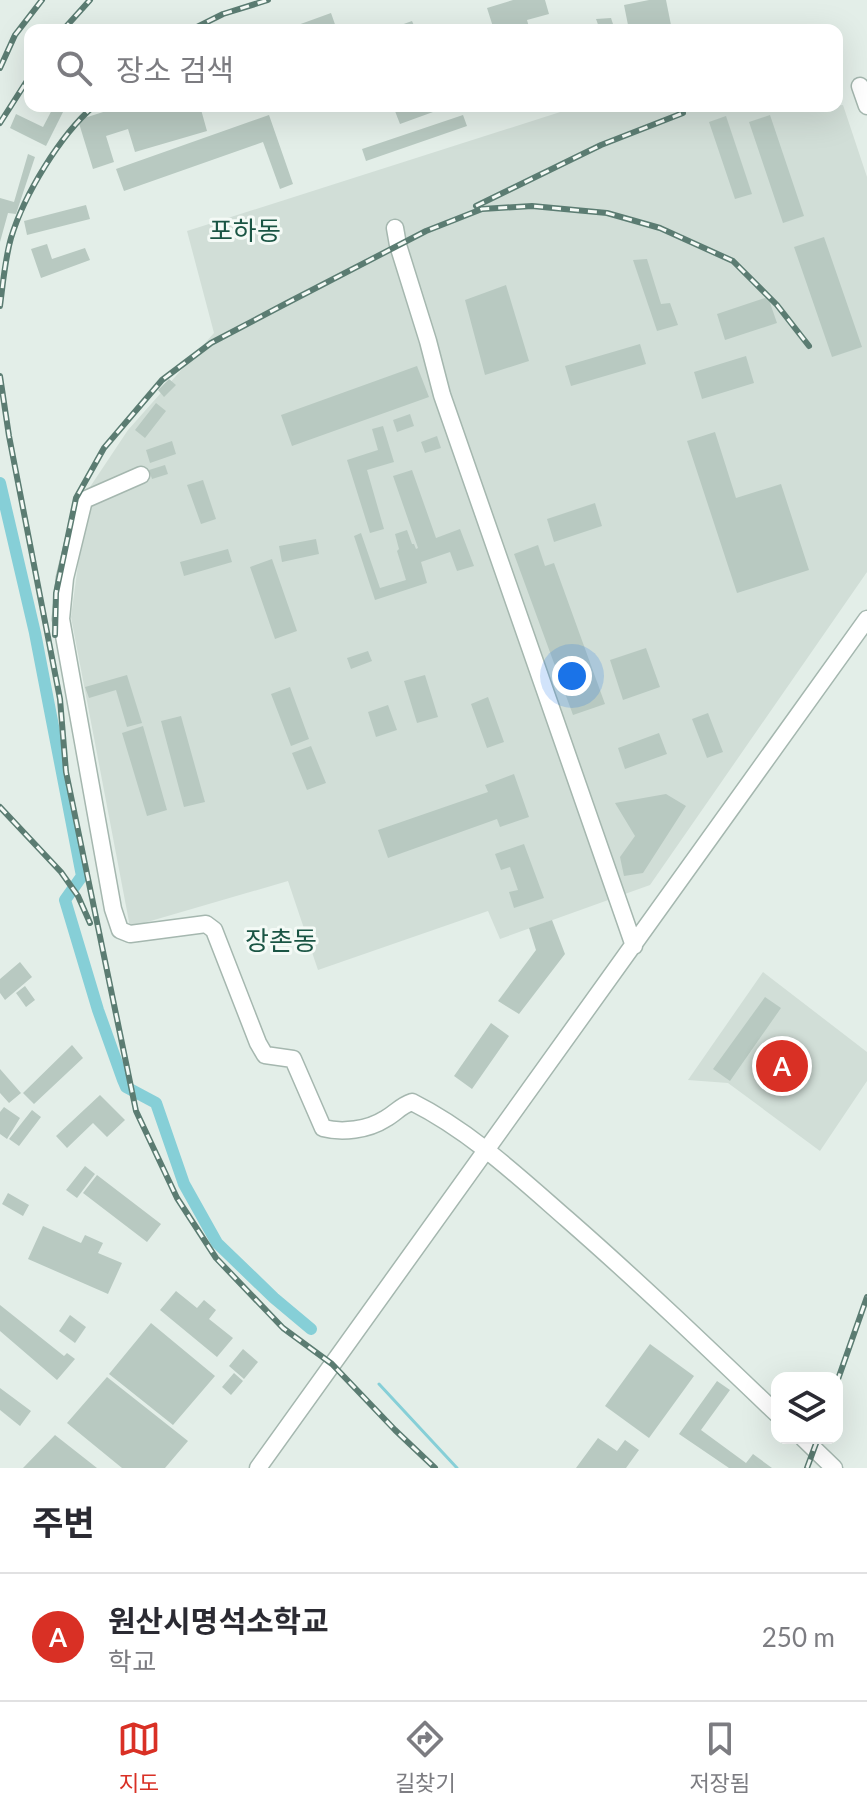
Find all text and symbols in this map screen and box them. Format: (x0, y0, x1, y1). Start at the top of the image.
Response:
search box (24, 24, 843, 112)
icon: search (52, 46, 96, 90)
text: 장소 검색 (116, 51, 234, 87)
district label: 포하동 (209, 214, 281, 246)
your location (552, 656, 592, 696)
district label: 장촌동 (245, 924, 317, 956)
pin: A (756, 1036, 808, 1096)
map controls (771, 1372, 843, 1444)
button: layers (771, 1372, 843, 1444)
text: 주변 (32, 1501, 95, 1542)
text: 원산시명석소학교 (108, 1602, 329, 1638)
text: A (49, 1621, 67, 1653)
text: 250 m (762, 1621, 835, 1653)
text: 학교 (108, 1645, 156, 1677)
tab: 지도 (117, 1717, 161, 1797)
tab: 길찾기 (395, 1717, 456, 1797)
tab: 저장됨 (689, 1717, 750, 1797)

